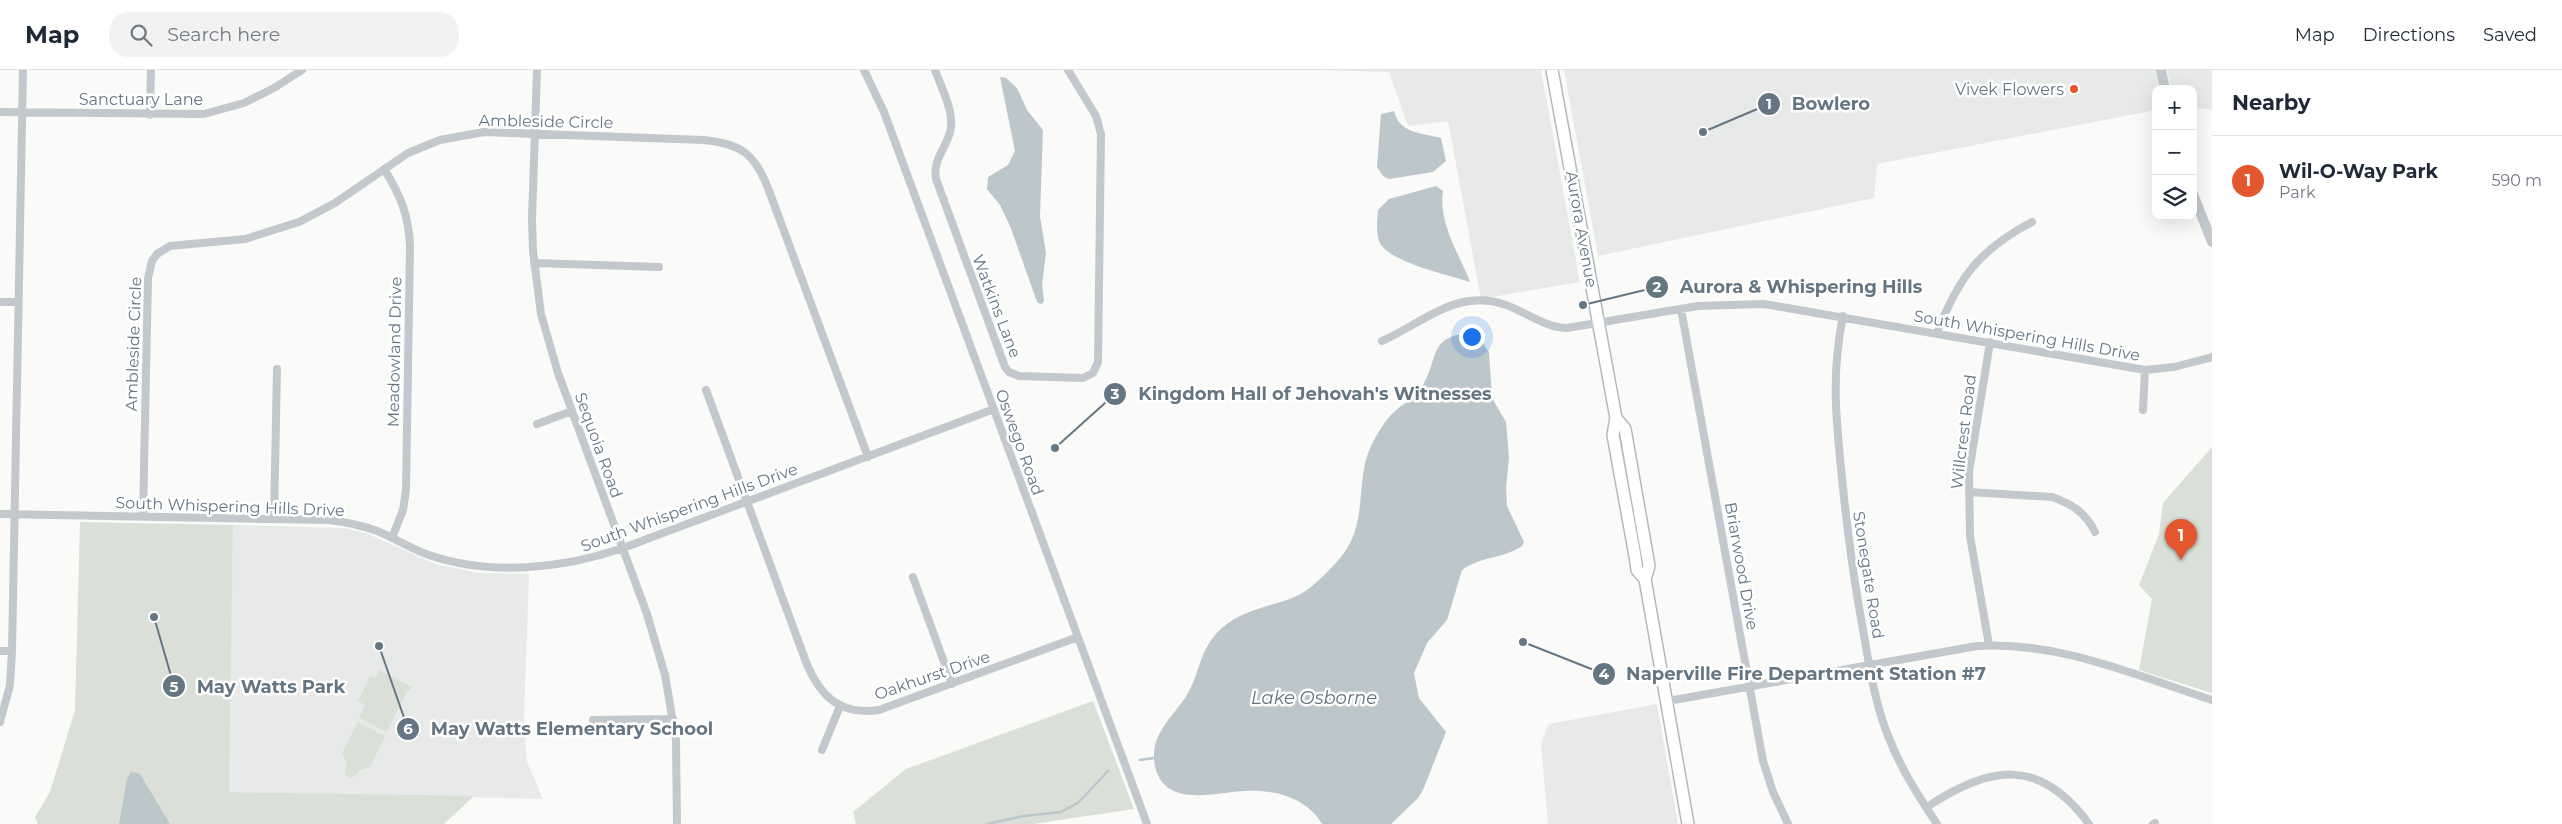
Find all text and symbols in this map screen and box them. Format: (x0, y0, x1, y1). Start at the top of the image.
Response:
search box (109, 12, 459, 57)
text: Map (25, 20, 79, 49)
icon: search (127, 21, 155, 49)
text: Search here (167, 23, 280, 46)
text: Map (2295, 24, 2335, 46)
text: Directions (2363, 24, 2455, 46)
text: Saved (2483, 24, 2537, 46)
place label: Vivek Flowers (1955, 80, 2064, 99)
marker: Vivek Flowers (2068, 83, 2080, 95)
map controls (2152, 85, 2197, 220)
button: + (2152, 85, 2197, 130)
callout: Bowlero (1757, 87, 1880, 120)
street label: Sanctuary Lane (79, 90, 203, 109)
text: Nearby (2232, 90, 2311, 115)
text: Bowlero (1792, 93, 1870, 115)
text: 1 (1766, 94, 1772, 113)
street label: Ambleside Circle (478, 111, 614, 132)
button: − (2152, 130, 2197, 175)
text: Wil-O-Way Park (2279, 160, 2438, 183)
street label: Aurora Avenue (1562, 169, 1601, 289)
text: 1 (2245, 171, 2251, 190)
text: 590 m (2491, 171, 2542, 190)
button: layers (2152, 175, 2197, 220)
text: Park (2279, 183, 2316, 202)
street label: Watkins Lane (968, 252, 1025, 360)
callout: Aurora & Whispering Hills (1645, 270, 1932, 303)
street label: Ambleside Circle (122, 276, 145, 412)
text: Aurora & Whispering Hills (1679, 276, 1923, 298)
street label: Meadowland Drive (384, 277, 405, 427)
text: 2 (1653, 277, 1662, 296)
street label: South Whispering Hills Drive (1912, 306, 2142, 365)
your location (1459, 324, 1485, 350)
street label: Willcrest Road (1947, 374, 1980, 491)
callout: Kingdom Hall of Jehovah's Witnesses (1103, 377, 1501, 410)
text: Kingdom Hall of Jehovah's Witnesses (1138, 383, 1492, 405)
text: 3 (1110, 384, 1120, 403)
street label: Oswego Road (992, 386, 1048, 498)
street label: Sequoia Road (571, 390, 626, 501)
street label: South Whispering Hills Drive (578, 459, 800, 556)
street label: South Whispering Hills Drive (115, 493, 345, 520)
street label: Briarwood Drive (1721, 501, 1762, 632)
street label: Stonegate Road (1849, 510, 1888, 640)
pin: 1 (2165, 519, 2197, 560)
street label: Oakhurst Drive (872, 647, 992, 704)
callout: Naperville Fire Department Station #7 (1592, 657, 1996, 690)
text: Naperville Fire Department Station #7 (1626, 663, 1986, 685)
text: 4 (1599, 664, 1610, 683)
callout: May Watts Park (161, 670, 355, 703)
text: May Watts Park (197, 676, 346, 698)
text: 5 (170, 677, 179, 696)
water label: Lake Osborne (1251, 687, 1377, 709)
callout: May Watts Elementary School (396, 713, 723, 746)
text: May Watts Elementary School (431, 718, 713, 740)
text: 6 (403, 719, 413, 738)

